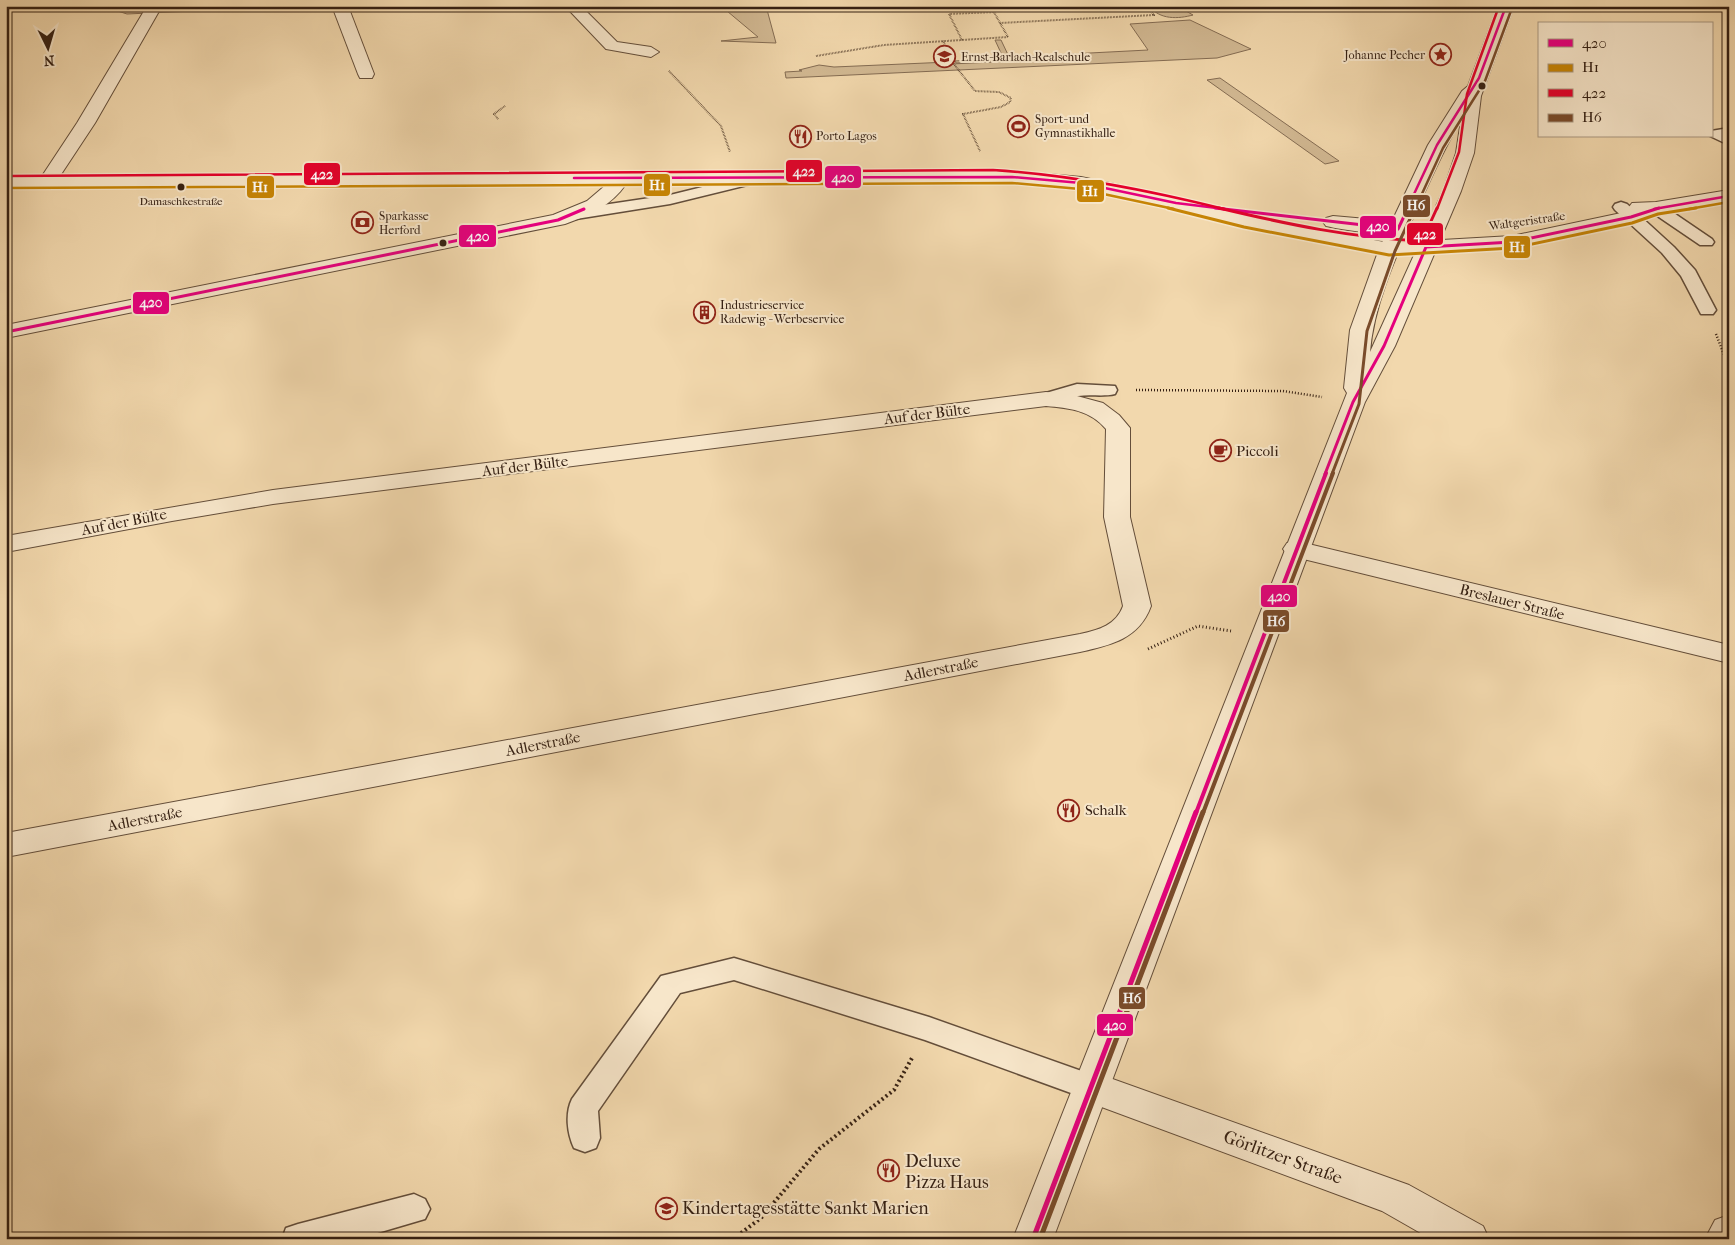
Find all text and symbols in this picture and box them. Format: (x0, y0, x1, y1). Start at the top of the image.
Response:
north arrow (22, 22, 72, 72)
legend (1538, 22, 1712, 138)
text: 420 (1582, 34, 1607, 52)
place icon: Johanne Pecher (1429, 43, 1453, 67)
school or university icon: Ernst-Barlach-Realschule (933, 45, 957, 69)
place label: Johanne Pecher (1343, 48, 1426, 62)
place label: Ernst-Barlach-Realschule (961, 50, 1090, 64)
text: N (43, 52, 55, 69)
text: H1 (1582, 58, 1599, 76)
unlabelled marker (1477, 81, 1487, 91)
text: 422 (1582, 84, 1607, 102)
text: H6 (1582, 108, 1603, 126)
place label: Sport- und Gymnastikhalle (1035, 112, 1116, 140)
sports icon: Sport- und Gymnastikhalle (1007, 114, 1031, 138)
restaurant icon: Porto Lagos (788, 124, 812, 148)
place label: Porto Lagos (816, 129, 877, 143)
line badge: 422 (785, 159, 823, 183)
line badge: 422 (303, 162, 341, 186)
text: 422 (792, 163, 815, 180)
line badge: 420 (824, 165, 862, 189)
text: 422 (310, 166, 333, 183)
text: 420 (830, 169, 855, 186)
line badge: H1 (643, 173, 671, 197)
line badge: H1 (246, 175, 275, 199)
text: H1 (649, 177, 665, 194)
text: H1 (252, 179, 268, 196)
line badge: H1 (1076, 179, 1105, 203)
marker: Damaschkestraße (176, 182, 186, 192)
text: H1 (1082, 183, 1098, 200)
line badge: H6 (1402, 194, 1431, 218)
place label: Damaschkestraße (140, 195, 223, 208)
text: H6 (1407, 197, 1426, 214)
place label: Sparkasse Herford (379, 209, 429, 237)
street label: Waltgeristraße (1487, 209, 1566, 233)
bank icon: Sparkasse Herford (351, 211, 375, 235)
line badge: 420 (1359, 215, 1397, 239)
text: 420 (1365, 218, 1390, 235)
line badge: 422 (1406, 222, 1444, 246)
line badge: 420 (458, 224, 497, 248)
text: 422 (1413, 226, 1436, 243)
text: 420 (465, 228, 490, 245)
line badge: H1 (1503, 235, 1531, 259)
unlabelled marker (438, 238, 448, 248)
text: H1 (1509, 239, 1525, 256)
line badge: 420 (132, 291, 170, 315)
text: 420 (138, 294, 163, 311)
place label: Industrieservice Radewig - Werbeservice (720, 298, 844, 326)
building icon: Industrieservice Radewig - Werbeservice (692, 300, 716, 324)
street label: Auf der Bülte (882, 400, 972, 428)
cafe icon: Piccoli (1208, 439, 1232, 463)
place label: Piccoli (1236, 442, 1279, 460)
street label: Auf der Bülte (480, 452, 570, 480)
street label: Auf der Bülte (79, 505, 169, 539)
street label: Breslauer Straße (1458, 580, 1567, 624)
line badge: 420 (1260, 584, 1298, 608)
text: 420 (1266, 588, 1291, 605)
line badge: H6 (1262, 609, 1290, 633)
text: H6 (1267, 613, 1286, 630)
street label: Adlerstraße (901, 653, 980, 685)
street label: Adlerstraße (503, 728, 582, 760)
restaurant icon: Schalk (1057, 798, 1081, 822)
place label: Schalk (1085, 801, 1127, 819)
street label: Adlerstraße (105, 803, 184, 835)
line badge: H6 (1118, 986, 1146, 1010)
text: H6 (1123, 990, 1142, 1007)
line badge: 420 (1096, 1013, 1134, 1037)
text: 420 (1102, 1017, 1127, 1034)
street label: Görlitzer Straße (1221, 1126, 1345, 1189)
place label: Deluxe Pizza Haus (905, 1151, 989, 1193)
restaurant icon: Deluxe Pizza Haus (877, 1159, 901, 1183)
school or university icon: Kindertagesstätte Sankt Marien (654, 1196, 678, 1220)
place label: Kindertagesstätte Sankt Marien (682, 1198, 929, 1219)

